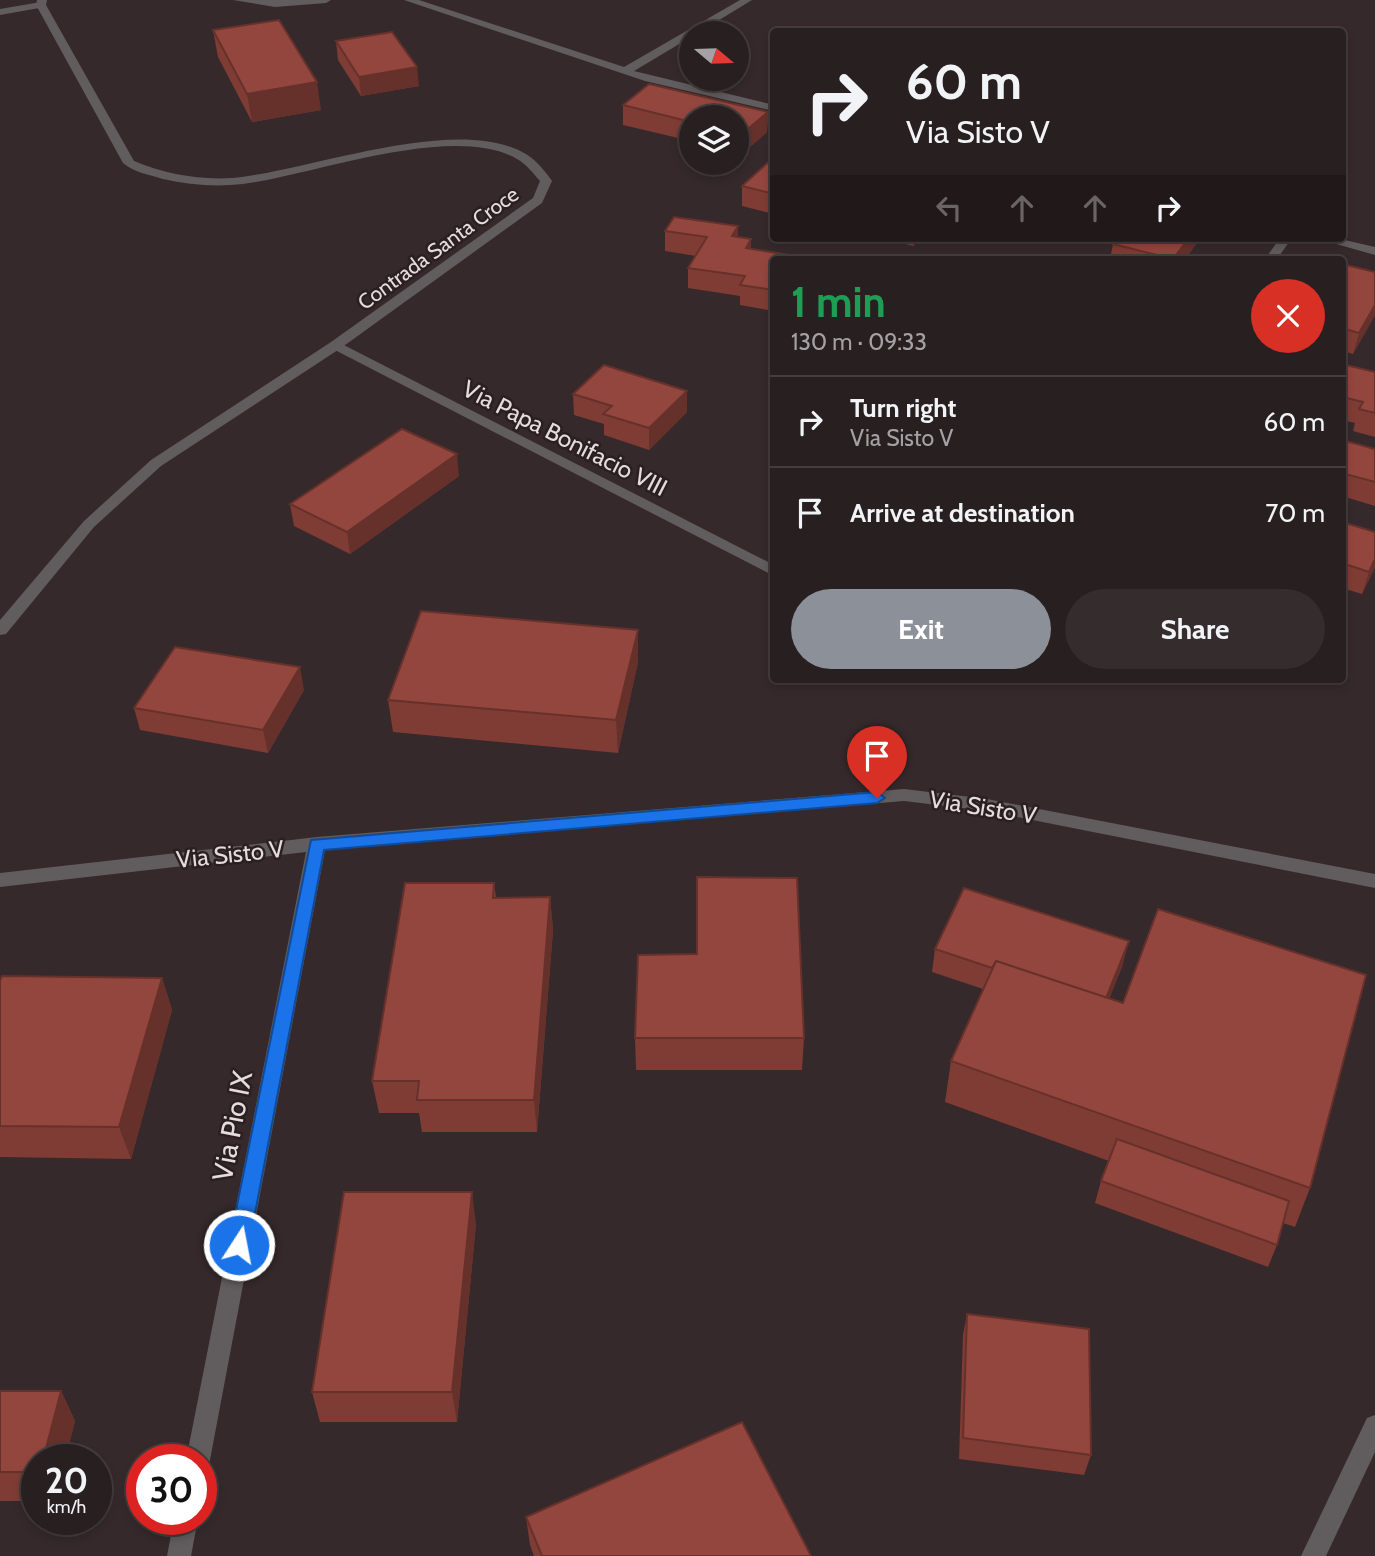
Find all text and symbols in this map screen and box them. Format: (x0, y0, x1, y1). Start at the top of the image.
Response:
north arrow (679, 21, 749, 91)
map controls (679, 21, 749, 175)
text: 60 m (906, 52, 1022, 111)
icon: right (791, 56, 882, 147)
button: layers (679, 105, 749, 175)
text: Via Sisto V (906, 112, 1050, 151)
street label: Contrada Santa Croce (353, 181, 523, 315)
icon: left (930, 189, 968, 227)
icon: ahead (1003, 189, 1041, 227)
icon: ahead (1076, 189, 1114, 227)
icon: right (1149, 189, 1187, 227)
text: 1 min (791, 276, 886, 328)
button: close (1251, 279, 1325, 353)
text: 130 m · 09:33 (791, 328, 927, 356)
street label: Via Papa Bonifacio VIII (458, 374, 672, 502)
text: Turn right (850, 392, 956, 424)
icon: right (791, 403, 829, 441)
text: 60 m (1263, 406, 1325, 438)
text: Via Sisto V (850, 424, 953, 452)
icon: arrive (791, 494, 829, 532)
text: Arrive at destination (850, 497, 1075, 529)
text: 70 m (1265, 497, 1325, 529)
button: Exit (791, 589, 1051, 669)
button: Share (1065, 589, 1325, 669)
pin (847, 726, 907, 798)
icon: arrive (858, 737, 896, 775)
street label: Via Sisto V (927, 784, 1039, 830)
street label: Via Sisto V (175, 834, 285, 874)
street label: Via Pio IX (205, 1068, 259, 1184)
position arrow (202, 1208, 276, 1282)
speed limit sign: 30 (126, 1444, 217, 1535)
text: 20 (45, 1459, 88, 1502)
text: km/h (47, 1496, 86, 1518)

